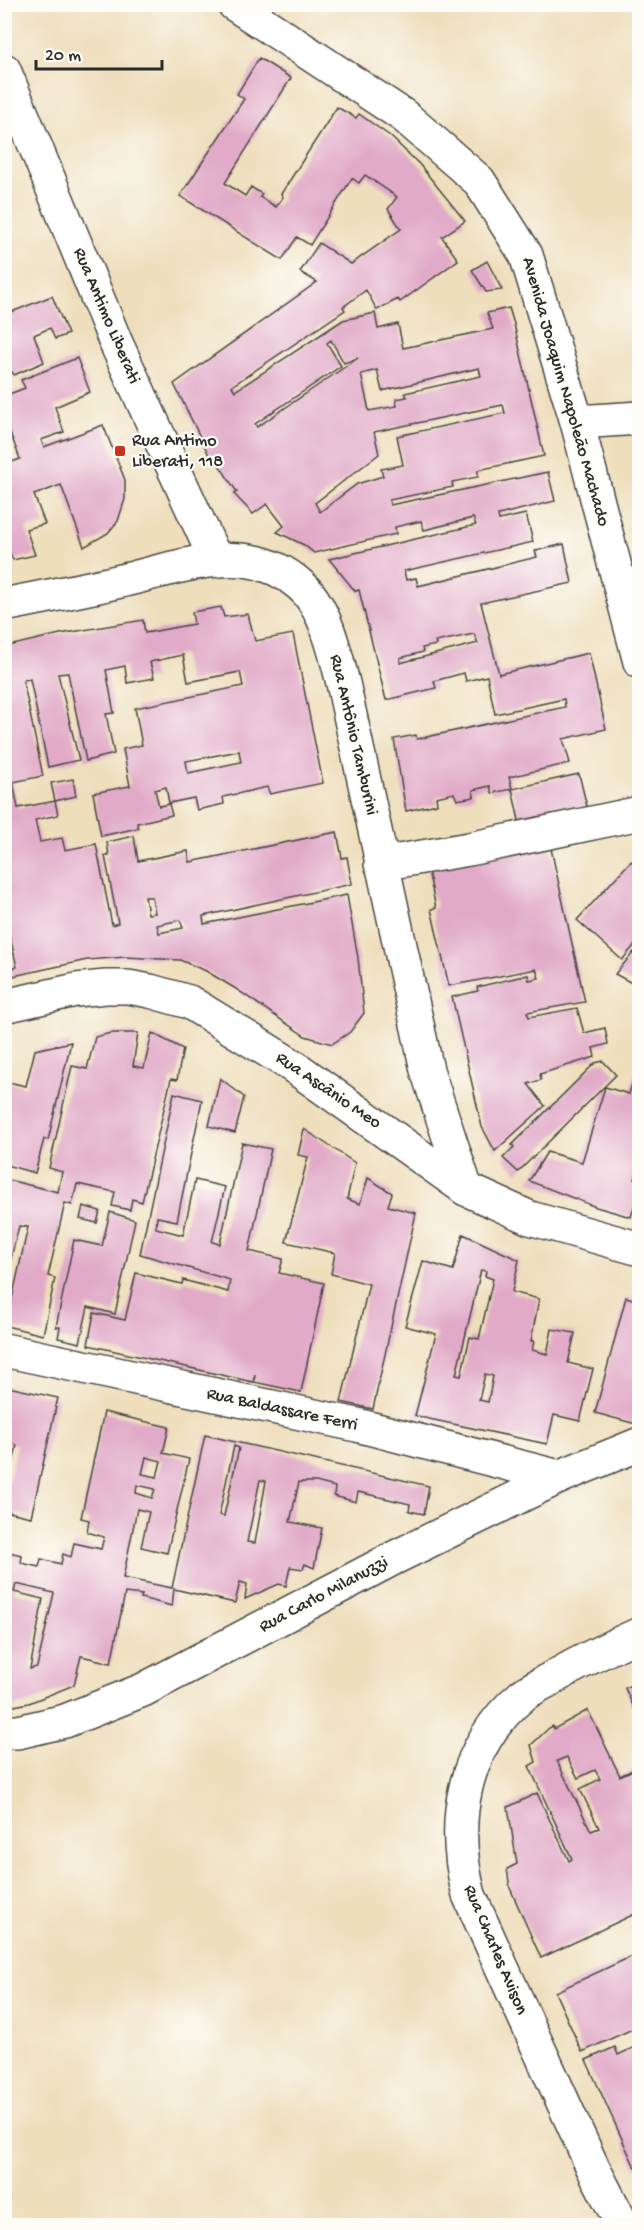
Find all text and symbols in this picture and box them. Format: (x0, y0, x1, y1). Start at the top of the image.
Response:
scale bar (36, 33, 162, 71)
text: 20 m (45, 46, 81, 67)
street label: Rua Antimo Liberati (68, 245, 144, 387)
street label: Avenida Joaquim Napoleão Machado (516, 255, 614, 529)
place label: Rua Antimo Liberati, 118 (132, 431, 223, 473)
marker: Rua Antimo Liberati, 118 (113, 444, 127, 458)
street label: Rua Antônio Tamburini (324, 653, 382, 818)
street label: Rua Ascânio Meo (271, 1048, 385, 1134)
street label: Rua Baldassare Ferri (204, 1384, 360, 1436)
street label: Rua Carlo Milanuzzi (256, 1552, 392, 1638)
street label: Rua Charles Avison (458, 1882, 532, 2019)

